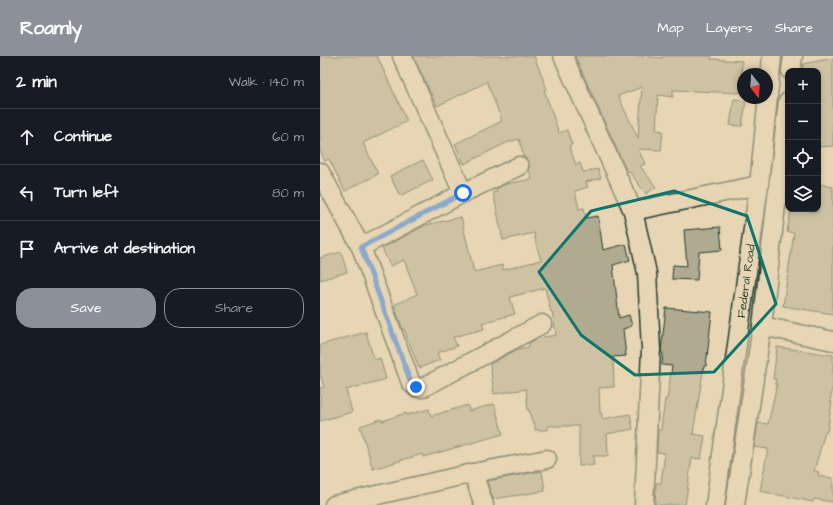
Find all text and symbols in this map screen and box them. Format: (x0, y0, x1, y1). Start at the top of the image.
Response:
text: Roamly (20, 15, 82, 42)
text: Map (657, 18, 684, 38)
text: Layers (706, 18, 753, 38)
text: Share (775, 18, 813, 38)
north arrow (737, 68, 773, 104)
map controls (785, 68, 821, 212)
button: + (785, 68, 821, 104)
text: 2 min (16, 70, 57, 94)
text: Walk · 140 m (229, 73, 304, 91)
button: − (785, 104, 821, 140)
icon: ahead (16, 126, 38, 148)
text: Continue (54, 126, 112, 147)
text: 60 m (272, 128, 304, 146)
button: locate (785, 140, 821, 176)
button: layers (785, 176, 821, 212)
icon: left (16, 182, 38, 204)
text: Turn left (54, 182, 118, 203)
text: 80 m (272, 184, 304, 202)
route start (454, 184, 472, 202)
icon: arrive (16, 238, 38, 260)
text: Arrive at destination (54, 238, 195, 259)
street label: Federal Road (733, 243, 760, 319)
button: Save (16, 288, 156, 328)
button: Share (164, 288, 304, 328)
route end (407, 378, 425, 396)

